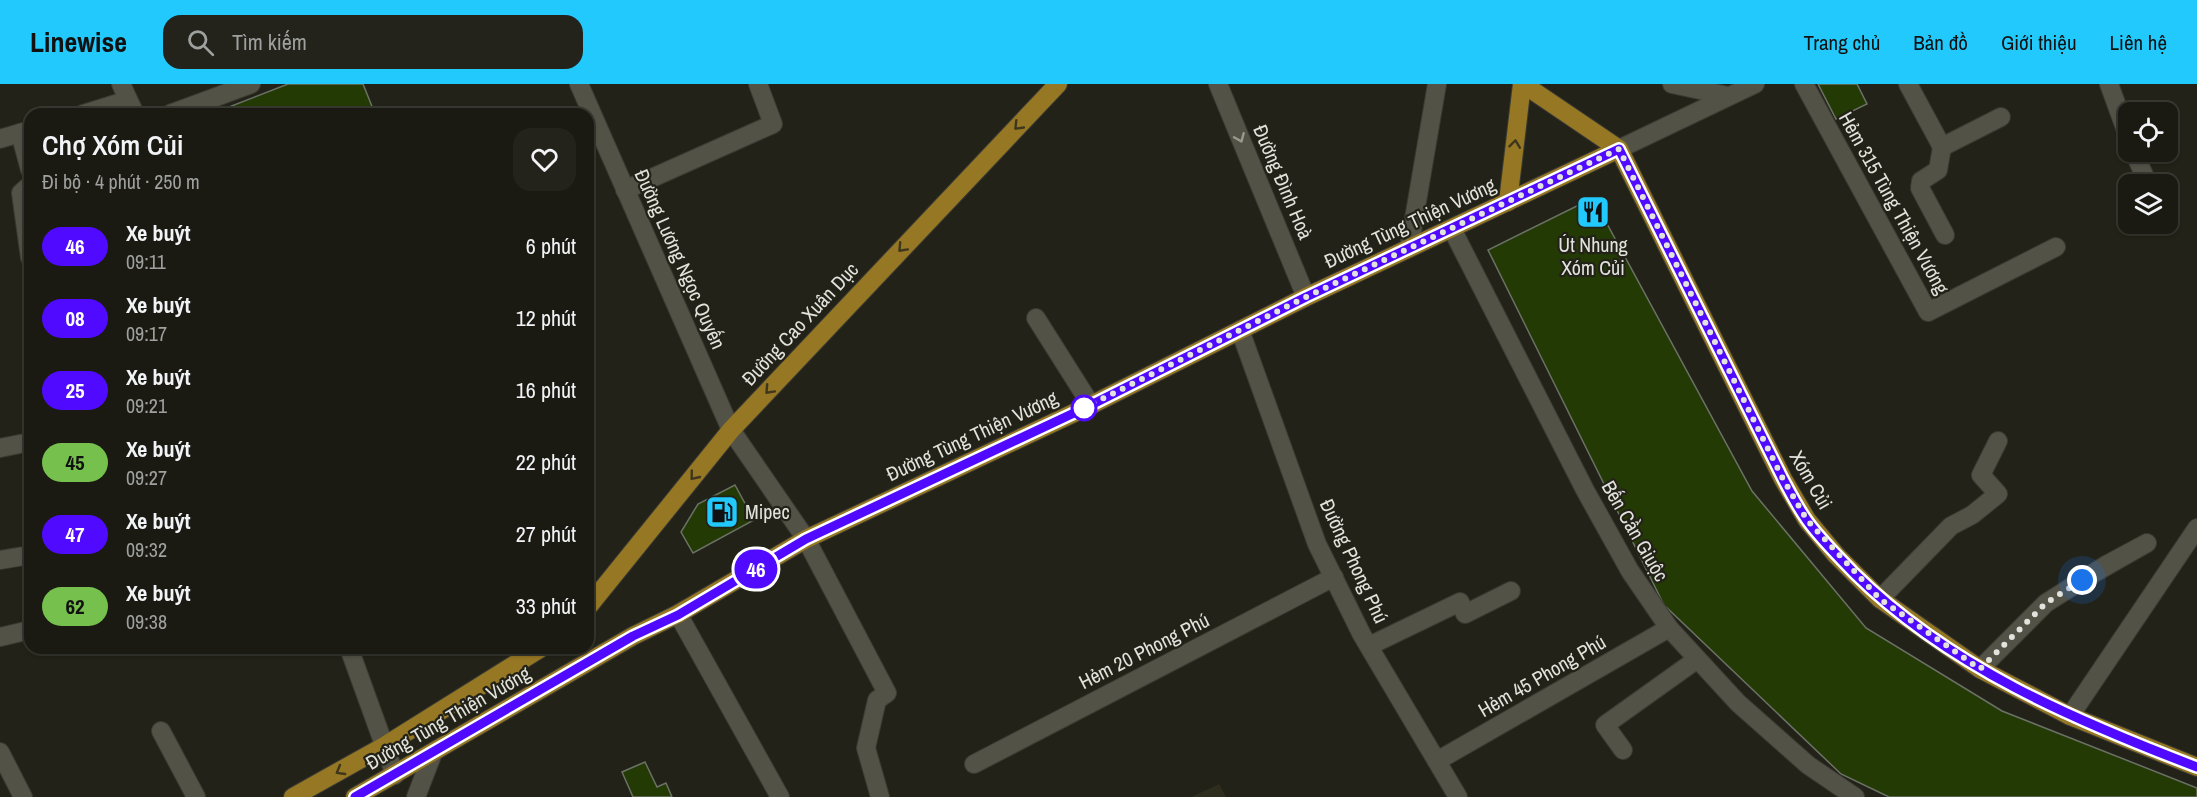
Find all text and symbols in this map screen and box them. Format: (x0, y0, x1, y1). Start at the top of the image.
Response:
search box (163, 15, 583, 69)
text: Linewise (30, 23, 127, 61)
icon: search (184, 26, 217, 59)
text: Tìm kiếm (232, 27, 307, 57)
text: Trang chủ (1803, 28, 1880, 57)
text: Bản đồ (1913, 28, 1968, 57)
text: Giới thiệu (2001, 28, 2077, 57)
text: Liên hệ (2110, 28, 2167, 57)
map controls (2118, 102, 2178, 234)
button: locate (2118, 102, 2178, 162)
street label: Hẻm 315 Tùng Thiện Vương (1833, 107, 1956, 299)
one-way arrow (1014, 119, 1025, 130)
street label: Đường Đình Hoà (1247, 120, 1320, 243)
text: Chợ Xóm Củi (42, 126, 183, 164)
button: heart (513, 128, 576, 191)
one-way arrow (1233, 132, 1245, 143)
one-way arrow (1508, 139, 1521, 148)
street label: Đường Lương Ngọc Quyến (629, 165, 732, 353)
text: Đi bộ · 4 phút · 250 m (42, 168, 200, 195)
street label: Đường Tùng Thiện Vương (1320, 171, 1500, 274)
button: layers (2118, 174, 2178, 234)
restaurant icon: Út Nhung Xóm Củi (1575, 194, 1611, 230)
text: Xe buýt (126, 218, 191, 248)
text: 6 phút (526, 231, 576, 261)
place label: Út Nhung Xóm Củi (1558, 231, 1628, 281)
text: 46 (65, 232, 85, 261)
one-way arrow (899, 241, 910, 252)
text: 09:11 (126, 248, 166, 275)
street label: Đường Cao Xuân Dục (735, 256, 864, 391)
text: Xe buýt (126, 290, 191, 320)
text: 12 phút (516, 303, 576, 333)
text: 08 (65, 304, 85, 333)
text: 09:17 (126, 320, 167, 347)
text: Xe buýt (126, 362, 191, 392)
text: 16 phút (516, 375, 576, 405)
text: 25 (65, 376, 85, 405)
one-way arrow (765, 384, 776, 394)
street label: Đường Tùng Thiện Vương (882, 384, 1062, 487)
text: 09:21 (126, 392, 167, 419)
unlabelled marker (1071, 395, 1097, 421)
text: Xe buýt (126, 434, 191, 464)
street label: Xóm Củi (1784, 446, 1839, 514)
text: 22 phút (516, 447, 576, 477)
text: 45 (65, 448, 85, 477)
text: 09:27 (126, 464, 167, 491)
one-way arrow (690, 469, 701, 480)
street label: Bến Cần Giuộc (1596, 475, 1675, 586)
fuel station icon: Mipec (704, 494, 740, 530)
street label: Đường Phong Phú (1314, 494, 1395, 627)
place label: Mipec (745, 498, 790, 525)
text: Xe buýt (126, 506, 191, 536)
text: 27 phút (516, 519, 576, 549)
text: 47 (65, 520, 85, 549)
text: 09:32 (126, 536, 167, 563)
line badge: 46 (729, 550, 783, 588)
text: 46 (746, 555, 766, 584)
your location (2067, 565, 2097, 595)
text: Xe buýt (126, 578, 191, 608)
text: 33 phút (516, 591, 576, 621)
text: 62 (65, 592, 85, 621)
street label: Hẻm 20 Phong Phú (1074, 606, 1214, 695)
text: 09:38 (126, 608, 167, 635)
street label: Hẻm 45 Phong Phú (1473, 628, 1610, 723)
street label: Đường Tùng Thiện Vương (360, 659, 535, 776)
one-way arrow (335, 764, 346, 775)

